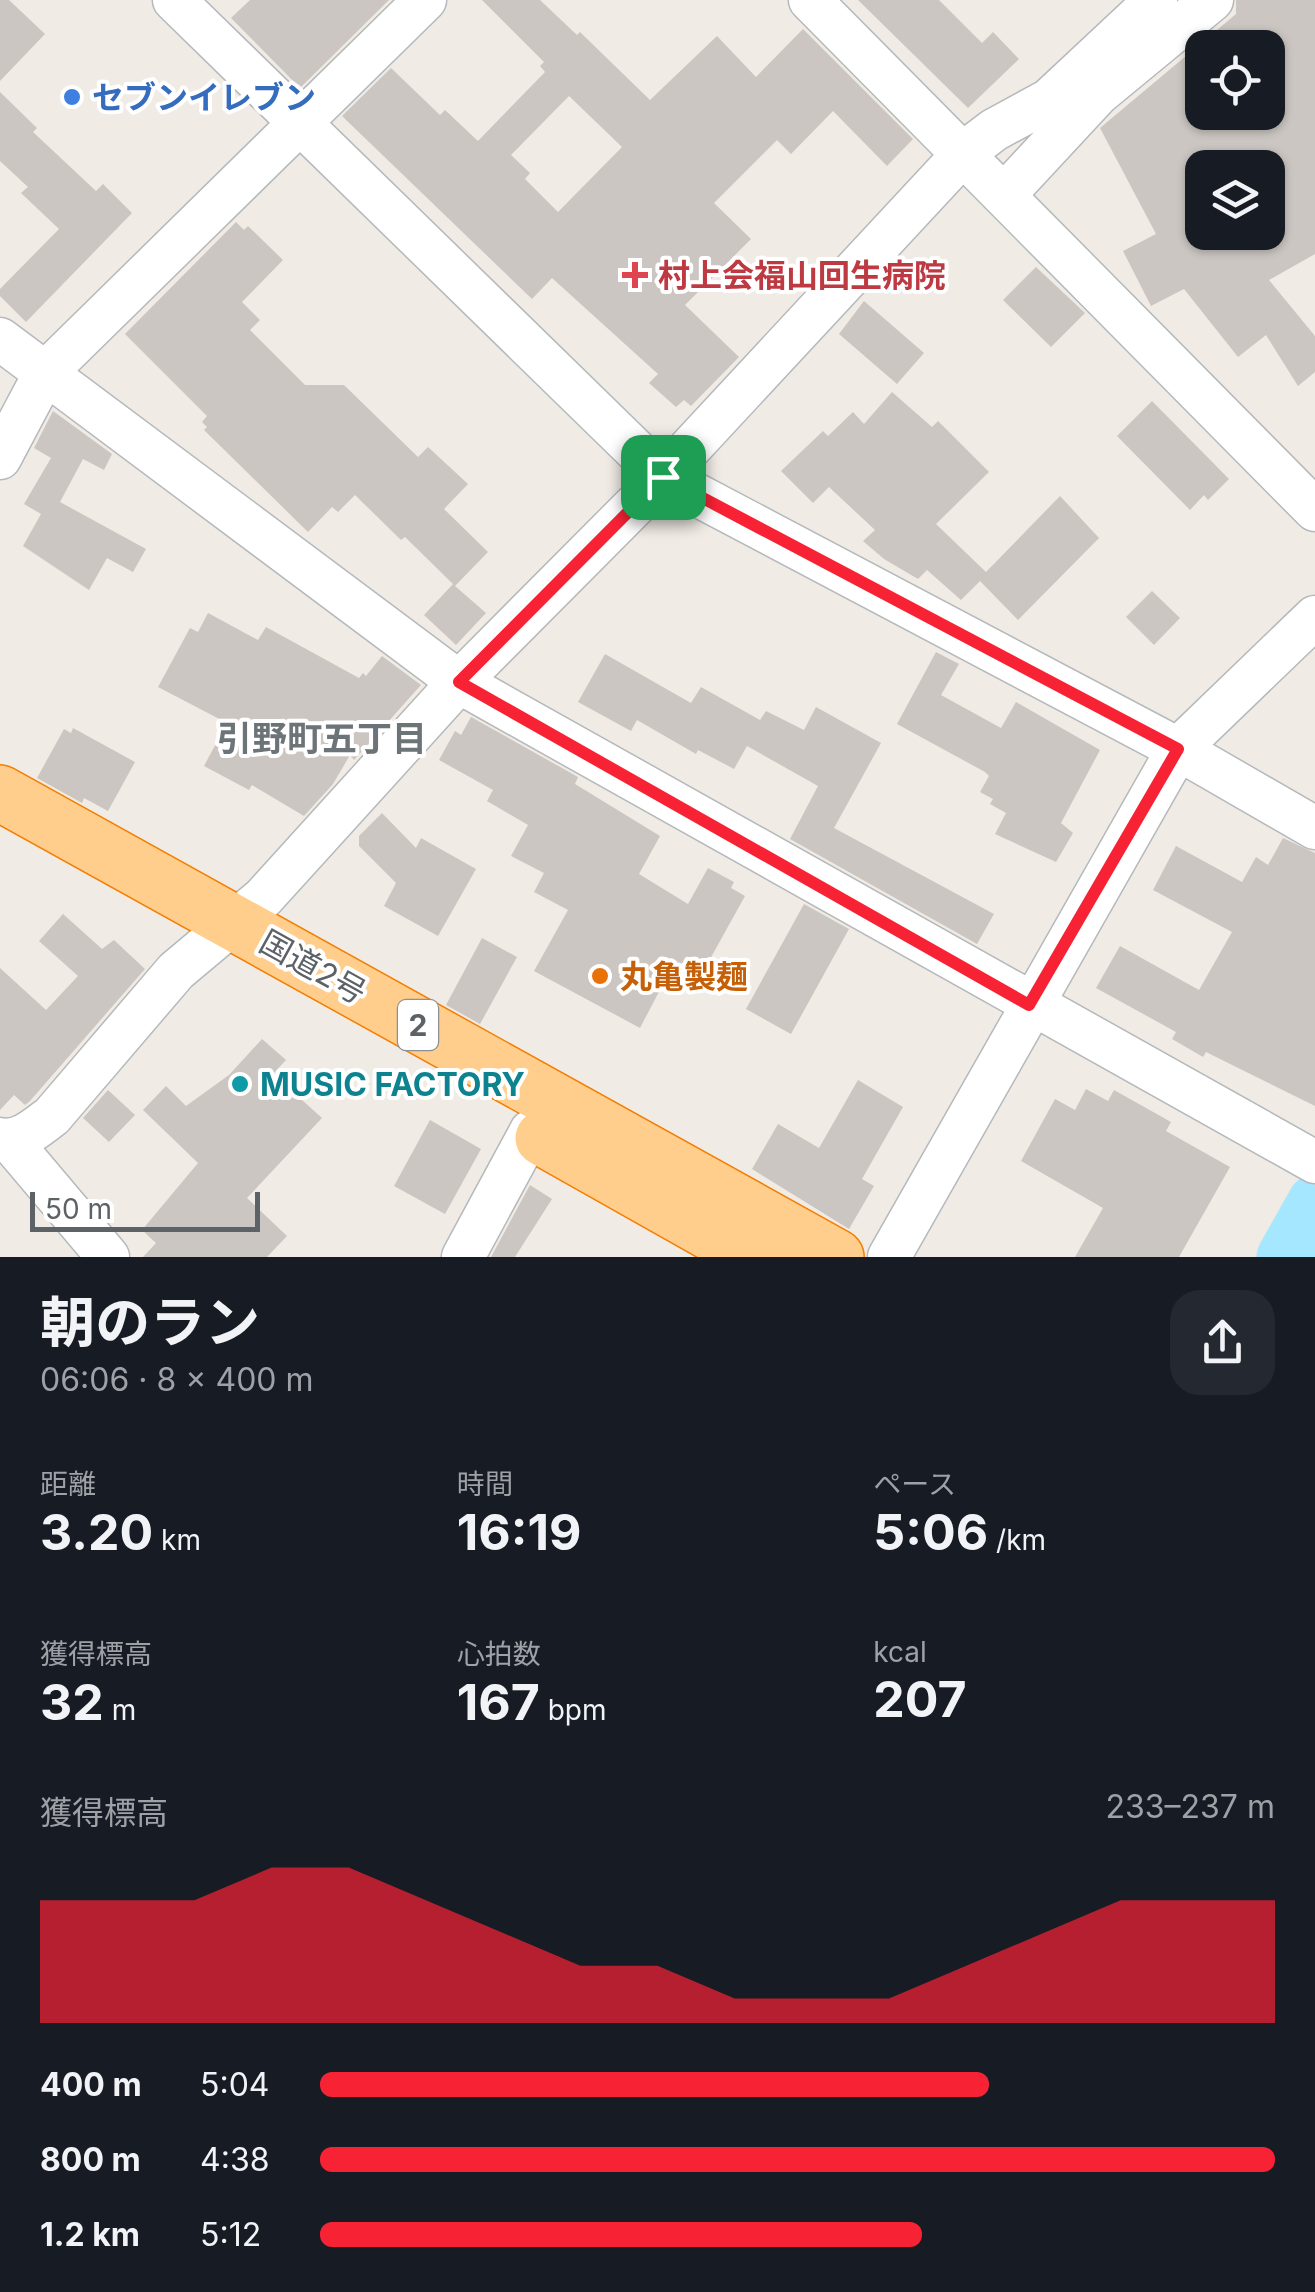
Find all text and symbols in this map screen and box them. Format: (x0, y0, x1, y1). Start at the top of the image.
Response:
map controls (1185, 30, 1285, 250)
button: locate (1185, 30, 1285, 130)
place label: セブンイレブン (92, 78, 316, 117)
marker: セブンイレブン (61, 86, 83, 108)
button: layers (1185, 150, 1285, 250)
place label: 村上会福山回生病院 (658, 256, 946, 295)
marker: 村上会福山回生病院 (622, 262, 648, 288)
pin (621, 435, 706, 520)
icon: arrive (636, 450, 691, 505)
district label: 引野町五丁目 (217, 717, 427, 759)
street label: 国道2号 (253, 922, 373, 1012)
place label: 丸亀製麺 (620, 957, 748, 996)
marker: 丸亀製麺 (589, 965, 611, 987)
road number: 2 (398, 1000, 438, 1050)
place label: MUSIC FACTORY (260, 1065, 525, 1104)
marker: MUSIC FACTORY (229, 1073, 251, 1095)
scale bar (30, 1187, 260, 1232)
text: 50 m (45, 1192, 112, 1226)
text: 朝のラン (40, 1289, 260, 1355)
button: share (1170, 1290, 1275, 1395)
text: 06:06 · 8 × 400 m (40, 1360, 314, 1399)
text: 距離 (40, 1467, 96, 1501)
text: 時間 (457, 1467, 513, 1501)
text: ペース (873, 1467, 956, 1501)
text: 3.20 (40, 1502, 153, 1562)
text: 16:19 (457, 1502, 581, 1562)
text: 5:06 (873, 1502, 988, 1562)
text: km (153, 1523, 201, 1557)
text: /km (988, 1523, 1046, 1557)
text: kcal (873, 1635, 927, 1669)
text: 獲得標高 (40, 1637, 152, 1671)
text: 心拍数 (457, 1637, 541, 1671)
text: 207 (873, 1669, 967, 1729)
text: 32 (40, 1672, 104, 1732)
text: 167 (457, 1672, 540, 1732)
text: m (104, 1693, 136, 1727)
text: bpm (540, 1693, 606, 1727)
text: 233–237 m (1106, 1787, 1275, 1826)
text: 獲得標高 (40, 1793, 168, 1832)
text: 400 m (40, 2065, 142, 2104)
text: 5:04 (200, 2065, 270, 2104)
text: 800 m (40, 2140, 141, 2179)
text: 4:38 (200, 2140, 269, 2179)
text: 1.2 km (40, 2215, 140, 2254)
text: 5:12 (200, 2215, 261, 2254)

